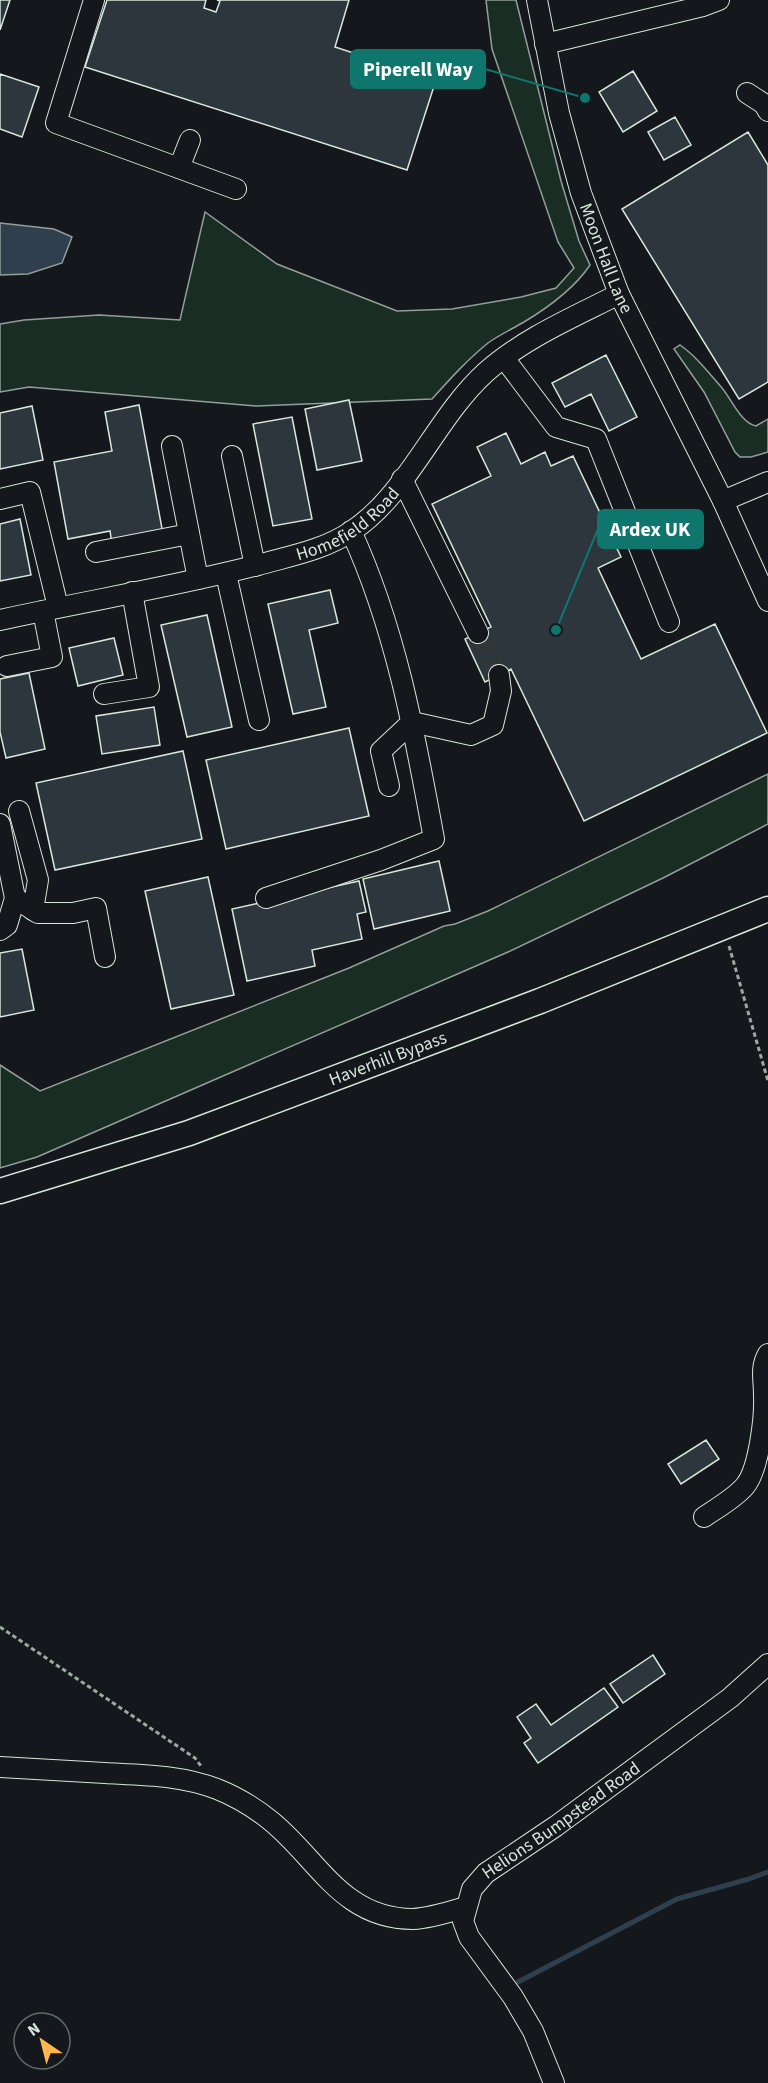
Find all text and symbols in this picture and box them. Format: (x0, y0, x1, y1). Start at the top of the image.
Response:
callout: Piperell Way (351, 50, 485, 88)
text: Piperell Way (363, 56, 473, 84)
street label: Moon Hall Lane (573, 200, 639, 318)
street label: Homefield Road (293, 482, 405, 567)
callout: Ardex UK (598, 510, 703, 548)
text: Ardex UK (609, 516, 691, 544)
street label: Haverhill Bypass (325, 1025, 450, 1092)
street label: Helions Bumpstead Road (477, 1756, 645, 1885)
north arrow (12, 2011, 72, 2071)
text: N (23, 2017, 45, 2042)

